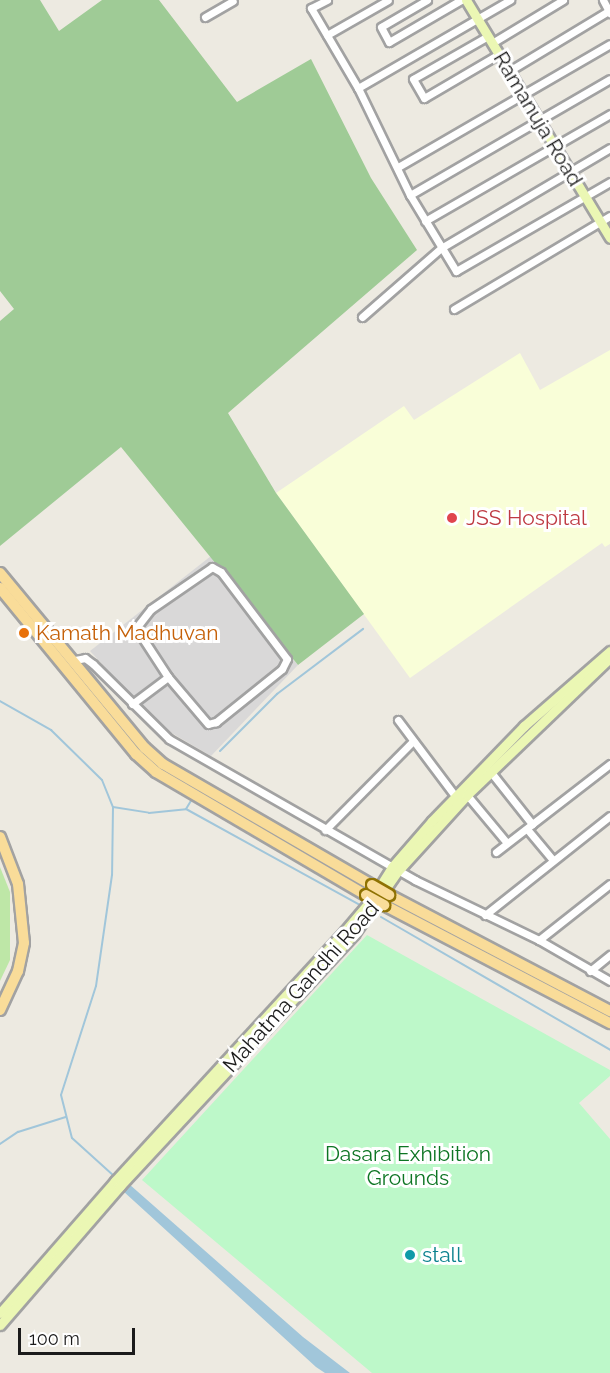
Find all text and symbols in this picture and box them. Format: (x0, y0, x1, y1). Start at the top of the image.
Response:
street label: Ramanuja Road (488, 47, 588, 191)
place label: JSS Hospital (466, 505, 587, 531)
marker: JSS Hospital (443, 509, 461, 527)
place label: Kamath Madhuvan (36, 620, 218, 646)
marker: Kamath Madhuvan (17, 626, 31, 640)
street label: Mahatma Gandhi Road (218, 897, 384, 1077)
park label: Dasara Exhibition Grounds (325, 1141, 491, 1191)
place label: stall (422, 1242, 462, 1268)
marker: stall (403, 1248, 417, 1262)
scale bar (21, 1316, 138, 1354)
text: 100 m (29, 1328, 80, 1349)

